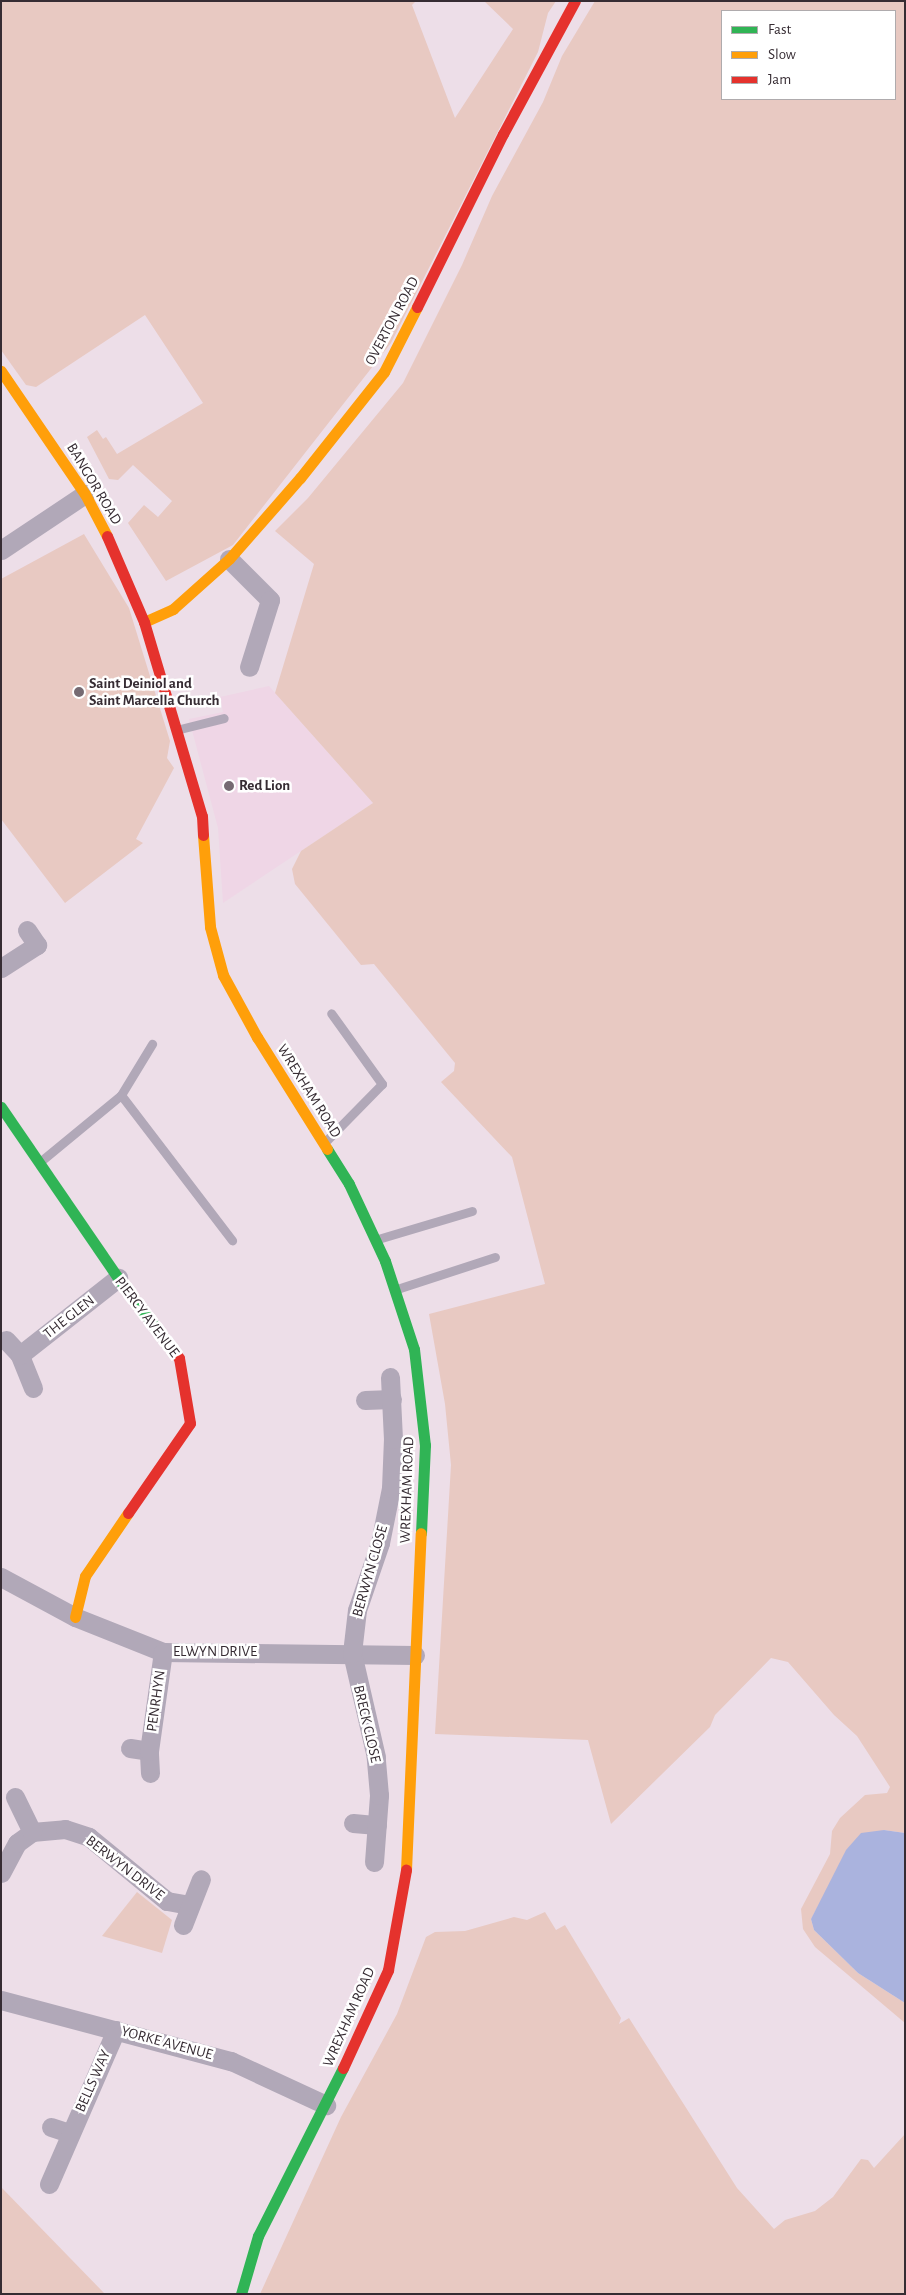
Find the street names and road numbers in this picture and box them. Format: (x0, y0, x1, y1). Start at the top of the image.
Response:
street label: OVERTON ROAD (361, 274, 423, 368)
street label: BANGOR ROAD (63, 440, 125, 528)
street label: WREXHAM ROAD (273, 1041, 345, 1141)
street label: PIERCY AVENUE (111, 1273, 183, 1361)
street label: THE GLEN (40, 1291, 98, 1343)
street label: WREXHAM ROAD (396, 1436, 418, 1544)
street label: BERWYN CLOSE (348, 1523, 392, 1619)
street label: ELWYN DRIVE (173, 1643, 257, 1661)
street label: PENRHYN (143, 1669, 169, 1733)
street label: BRECK CLOSE (349, 1683, 385, 1765)
street label: BERWYN DRIVE (82, 1832, 168, 1904)
street label: WREXHAM ROAD (319, 1964, 379, 2070)
street label: YORKE AVENUE (119, 2022, 215, 2064)
street label: BELLS WAY (71, 2047, 115, 2115)

